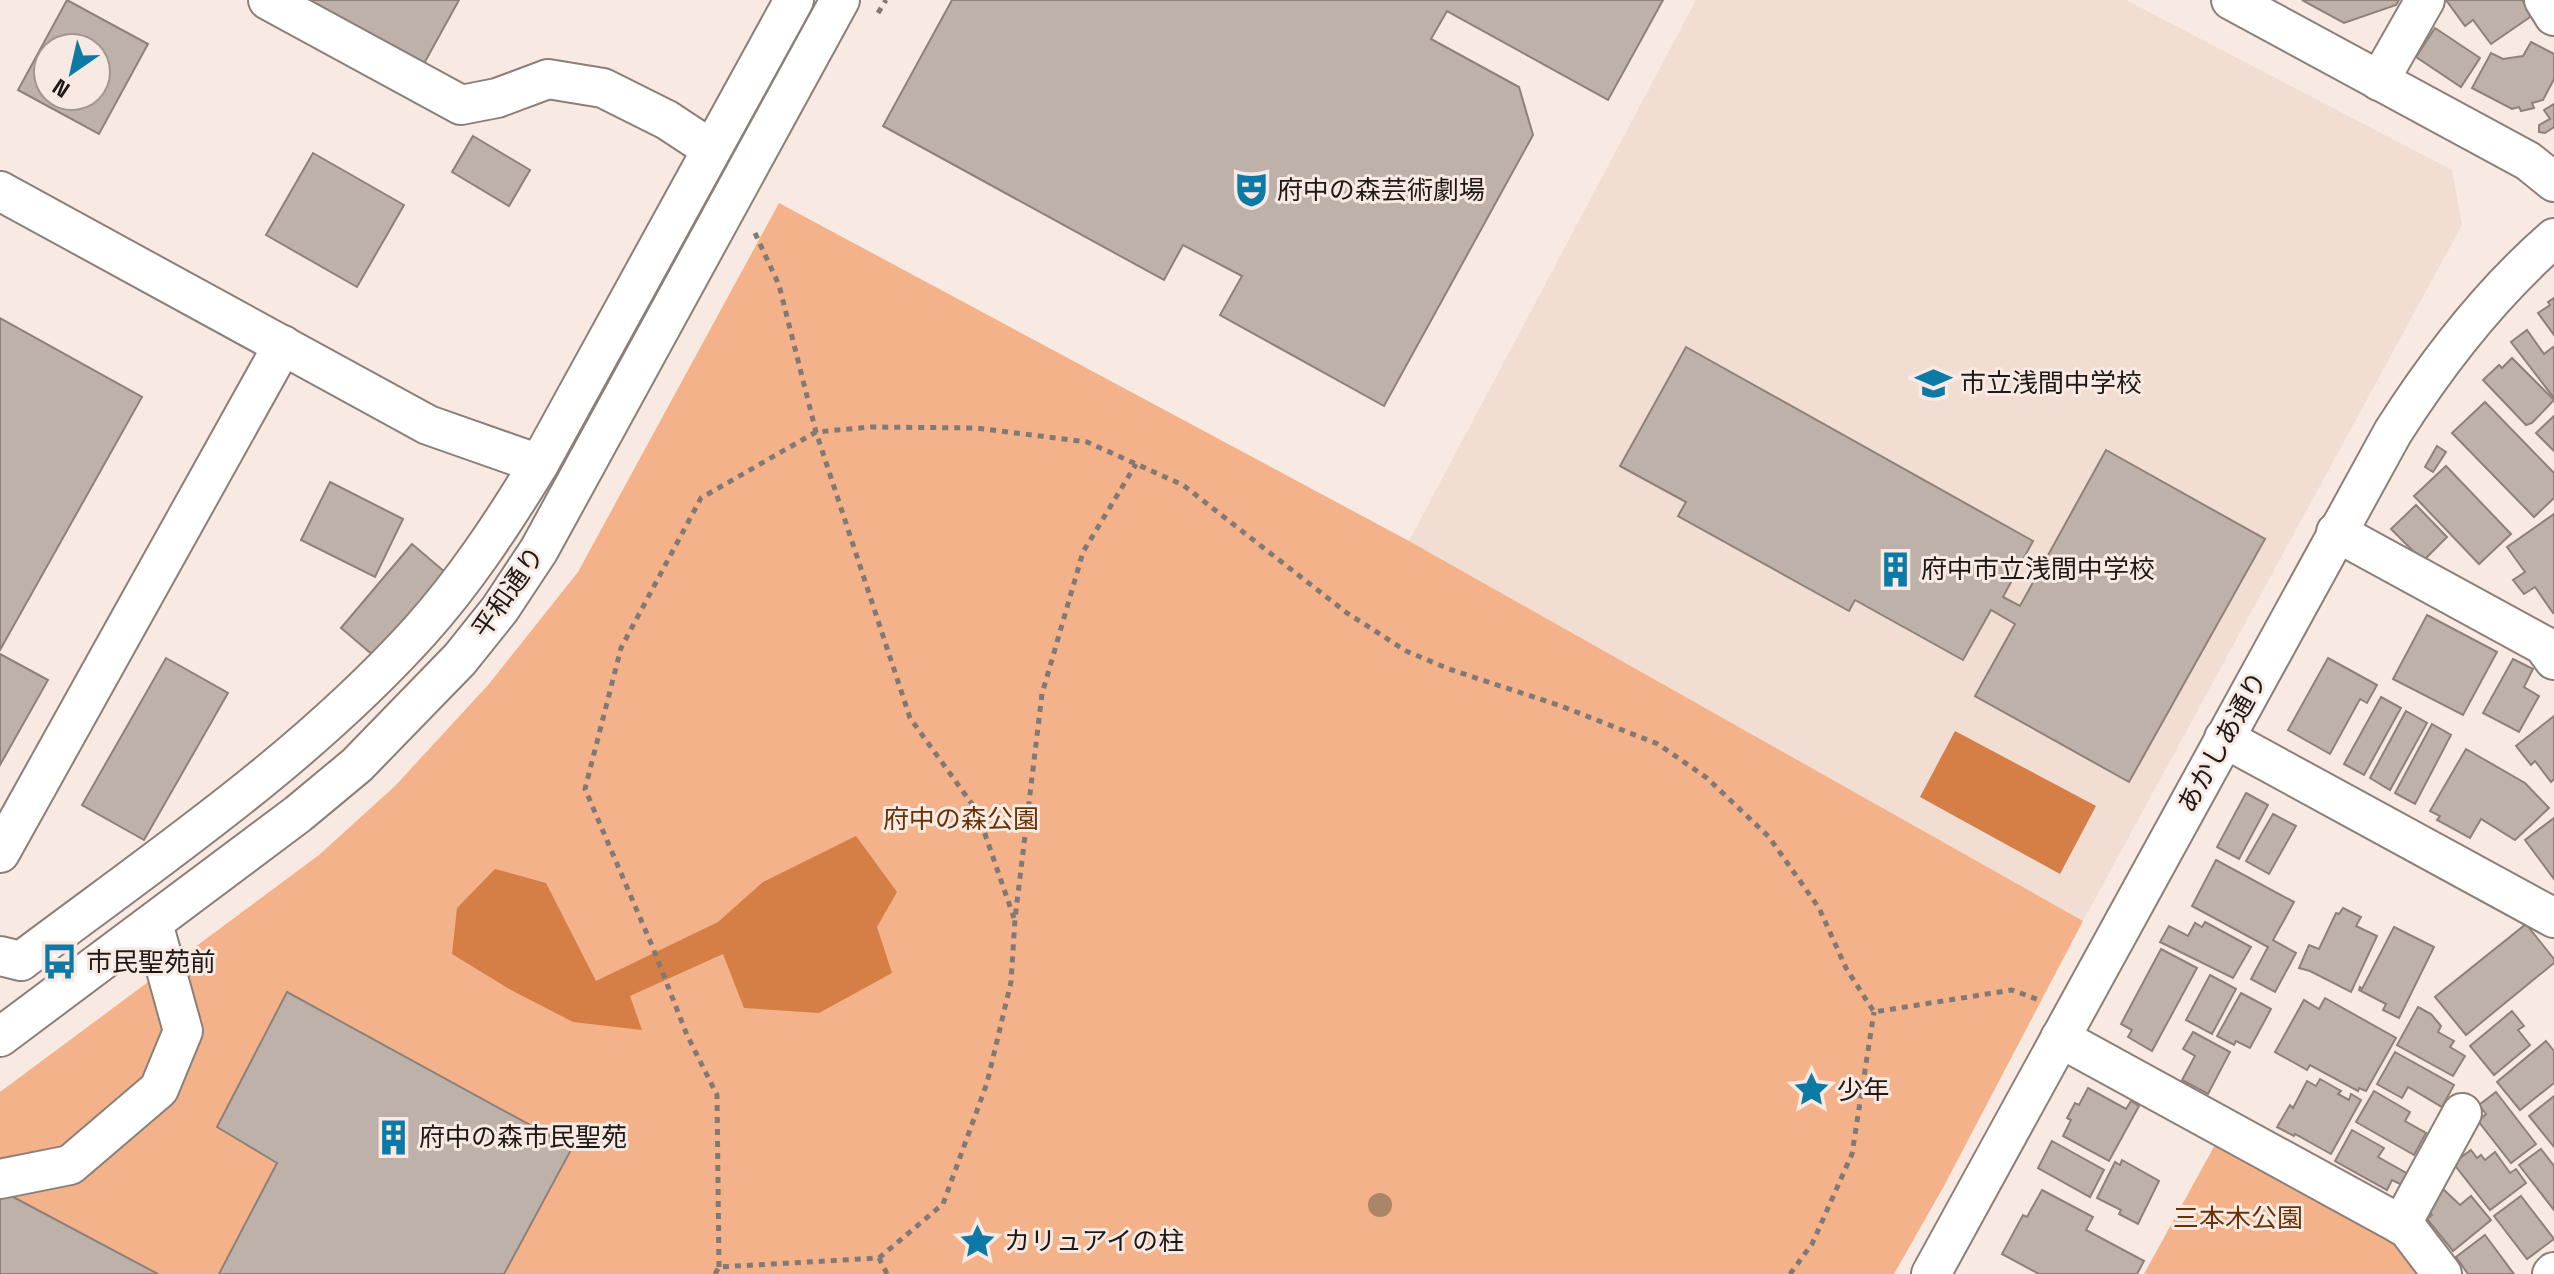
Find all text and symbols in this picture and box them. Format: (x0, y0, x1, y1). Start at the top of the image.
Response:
north arrow (32, 32, 112, 112)
text: N (47, 73, 75, 104)
theatre icon: 府中の森芸術劇場 (1232, 171, 1270, 209)
place label: 府中の森芸術劇場 (1277, 173, 1485, 207)
school or university icon: 市立浅間中学校 (1915, 364, 1953, 402)
place label: 市立浅間中学校 (1960, 366, 2142, 400)
street label: 平和通り (464, 540, 552, 644)
building icon: 府中市立浅間中学校 (1876, 550, 1914, 588)
place label: 府中市立浅間中学校 (1921, 552, 2155, 586)
street label: あかしあ通り (2169, 666, 2275, 818)
park label: 府中の森公園 (883, 802, 1039, 836)
bus stop icon: 市民聖苑前 (41, 943, 79, 981)
place label: 市民聖苑前 (86, 945, 216, 979)
place icon: 少年 (1792, 1071, 1830, 1109)
place label: 少年 (1837, 1073, 1889, 1107)
building icon: 府中の森市民聖苑 (374, 1118, 412, 1156)
place label: 府中の森市民聖苑 (419, 1120, 627, 1154)
park label: 三本木公園 (2173, 1201, 2303, 1235)
place icon: カリュアイの柱 (959, 1222, 997, 1260)
place label: カリュアイの柱 (1004, 1224, 1184, 1258)

